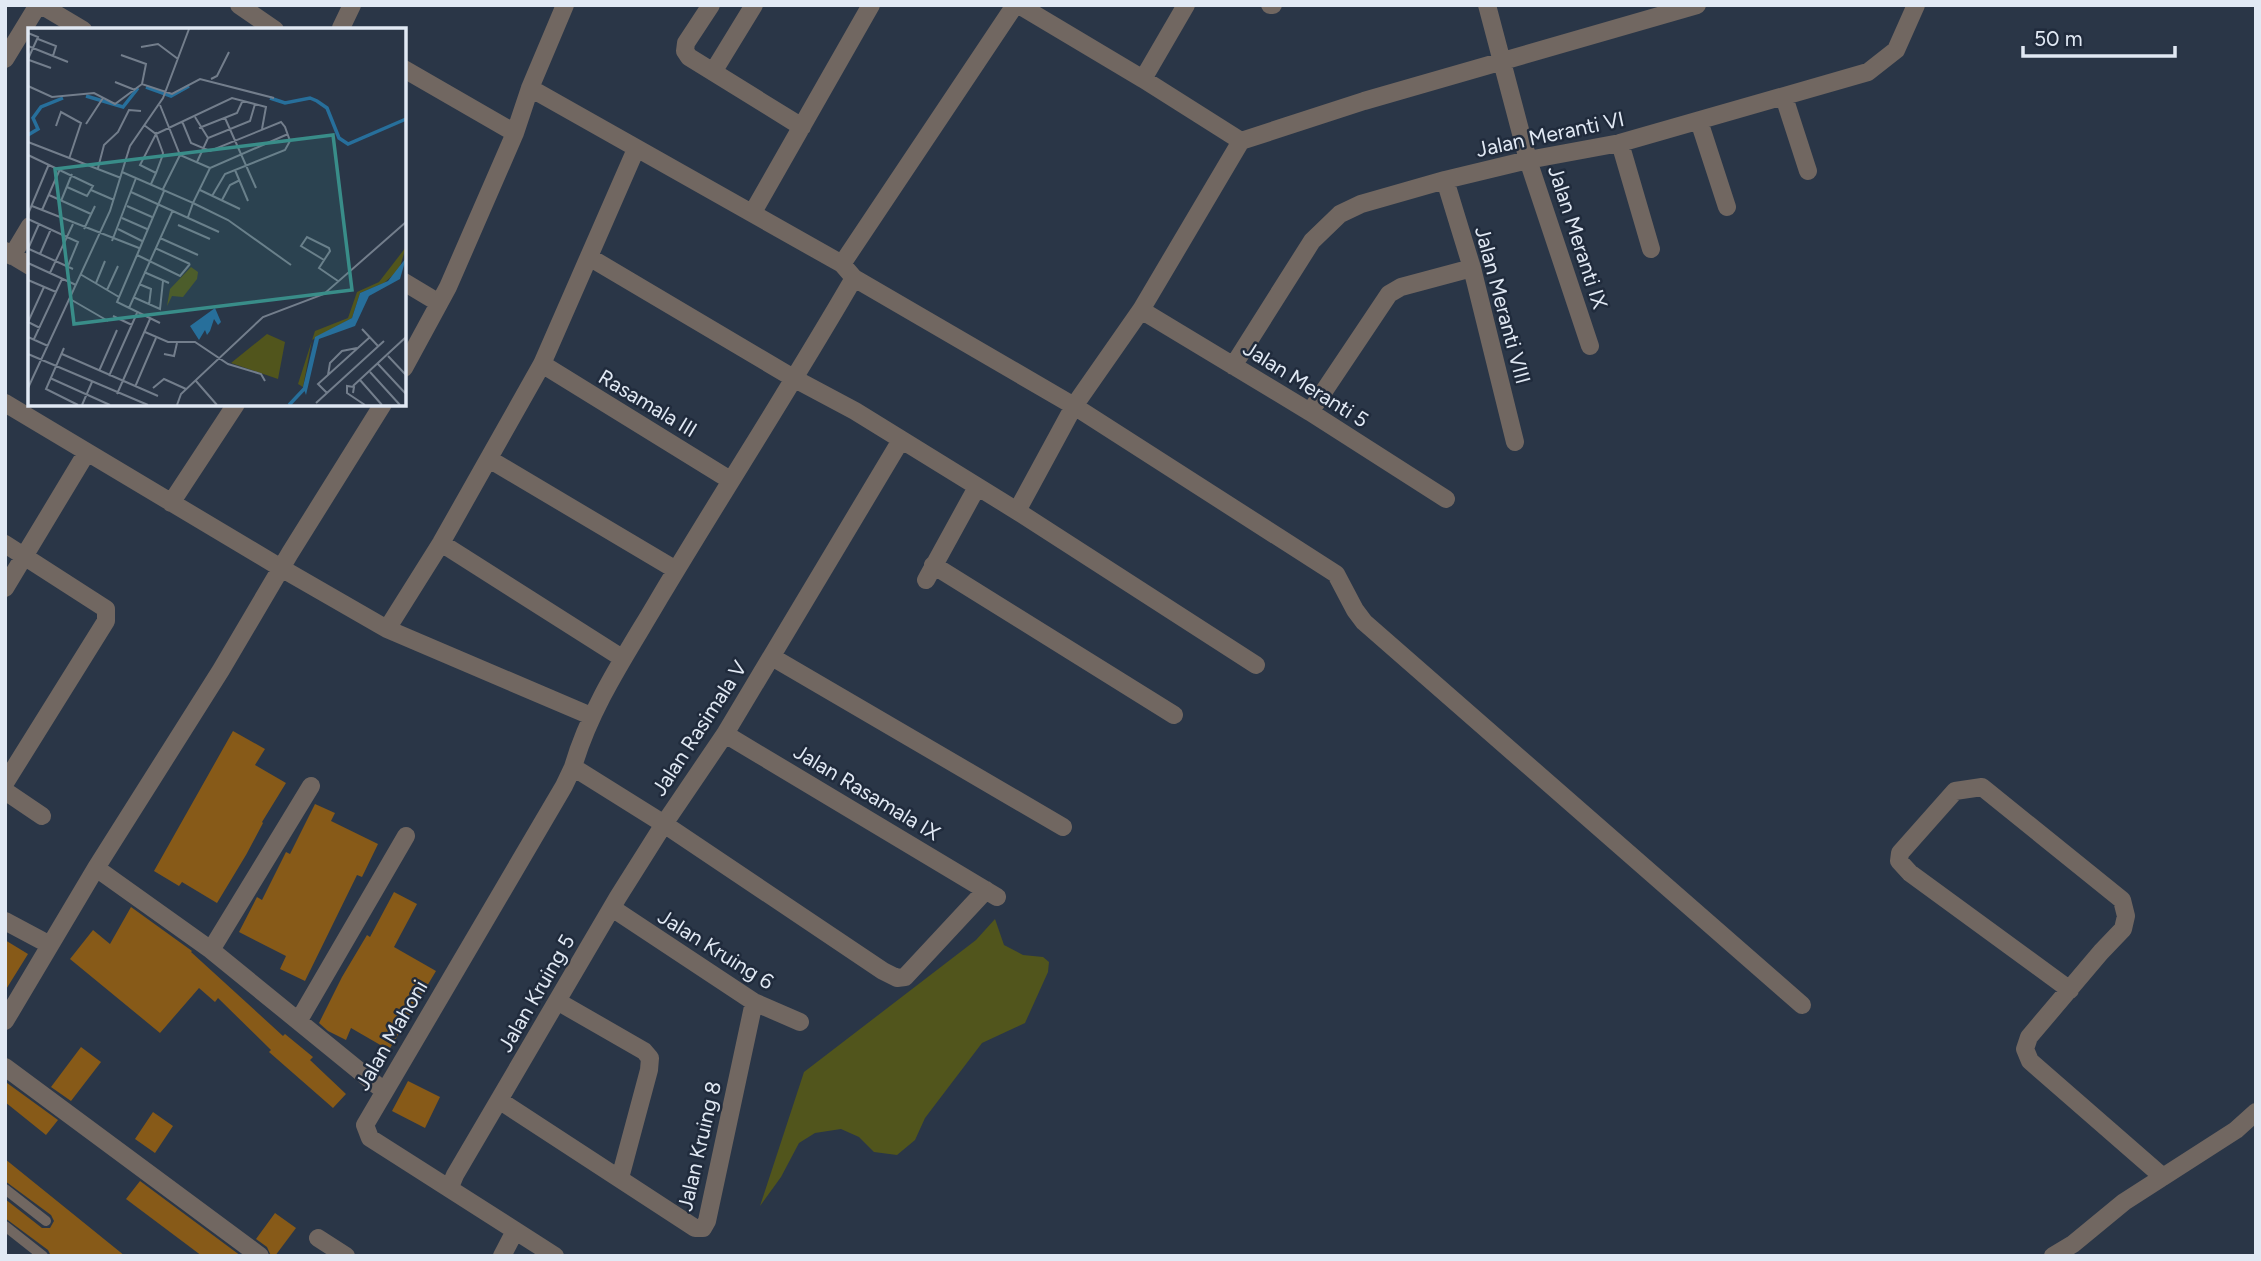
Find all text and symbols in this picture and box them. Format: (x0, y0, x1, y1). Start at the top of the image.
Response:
scale bar (2023, 14, 2175, 58)
text: 50 m (2034, 26, 2083, 51)
inset map (28, 28, 406, 406)
street label: Jalan Meranti VI (1474, 106, 1626, 162)
street label: Jalan Meranti IX (1543, 162, 1613, 312)
street label: Jalan Meranti VIII (1470, 223, 1536, 387)
street label: Jalan Meranti 5 (1239, 336, 1373, 432)
street label: Rasamala III (594, 364, 702, 442)
street label: Jalan Rasimala V (646, 655, 752, 800)
street label: Jalan Rasamala IX (790, 739, 945, 845)
street label: Jalan Kruing 6 (654, 904, 778, 994)
street label: Jalan Kruing 5 (492, 930, 580, 1056)
street label: Jalan Mahoni (349, 976, 433, 1094)
street label: Jalan Kruing 8 (672, 1079, 726, 1213)

